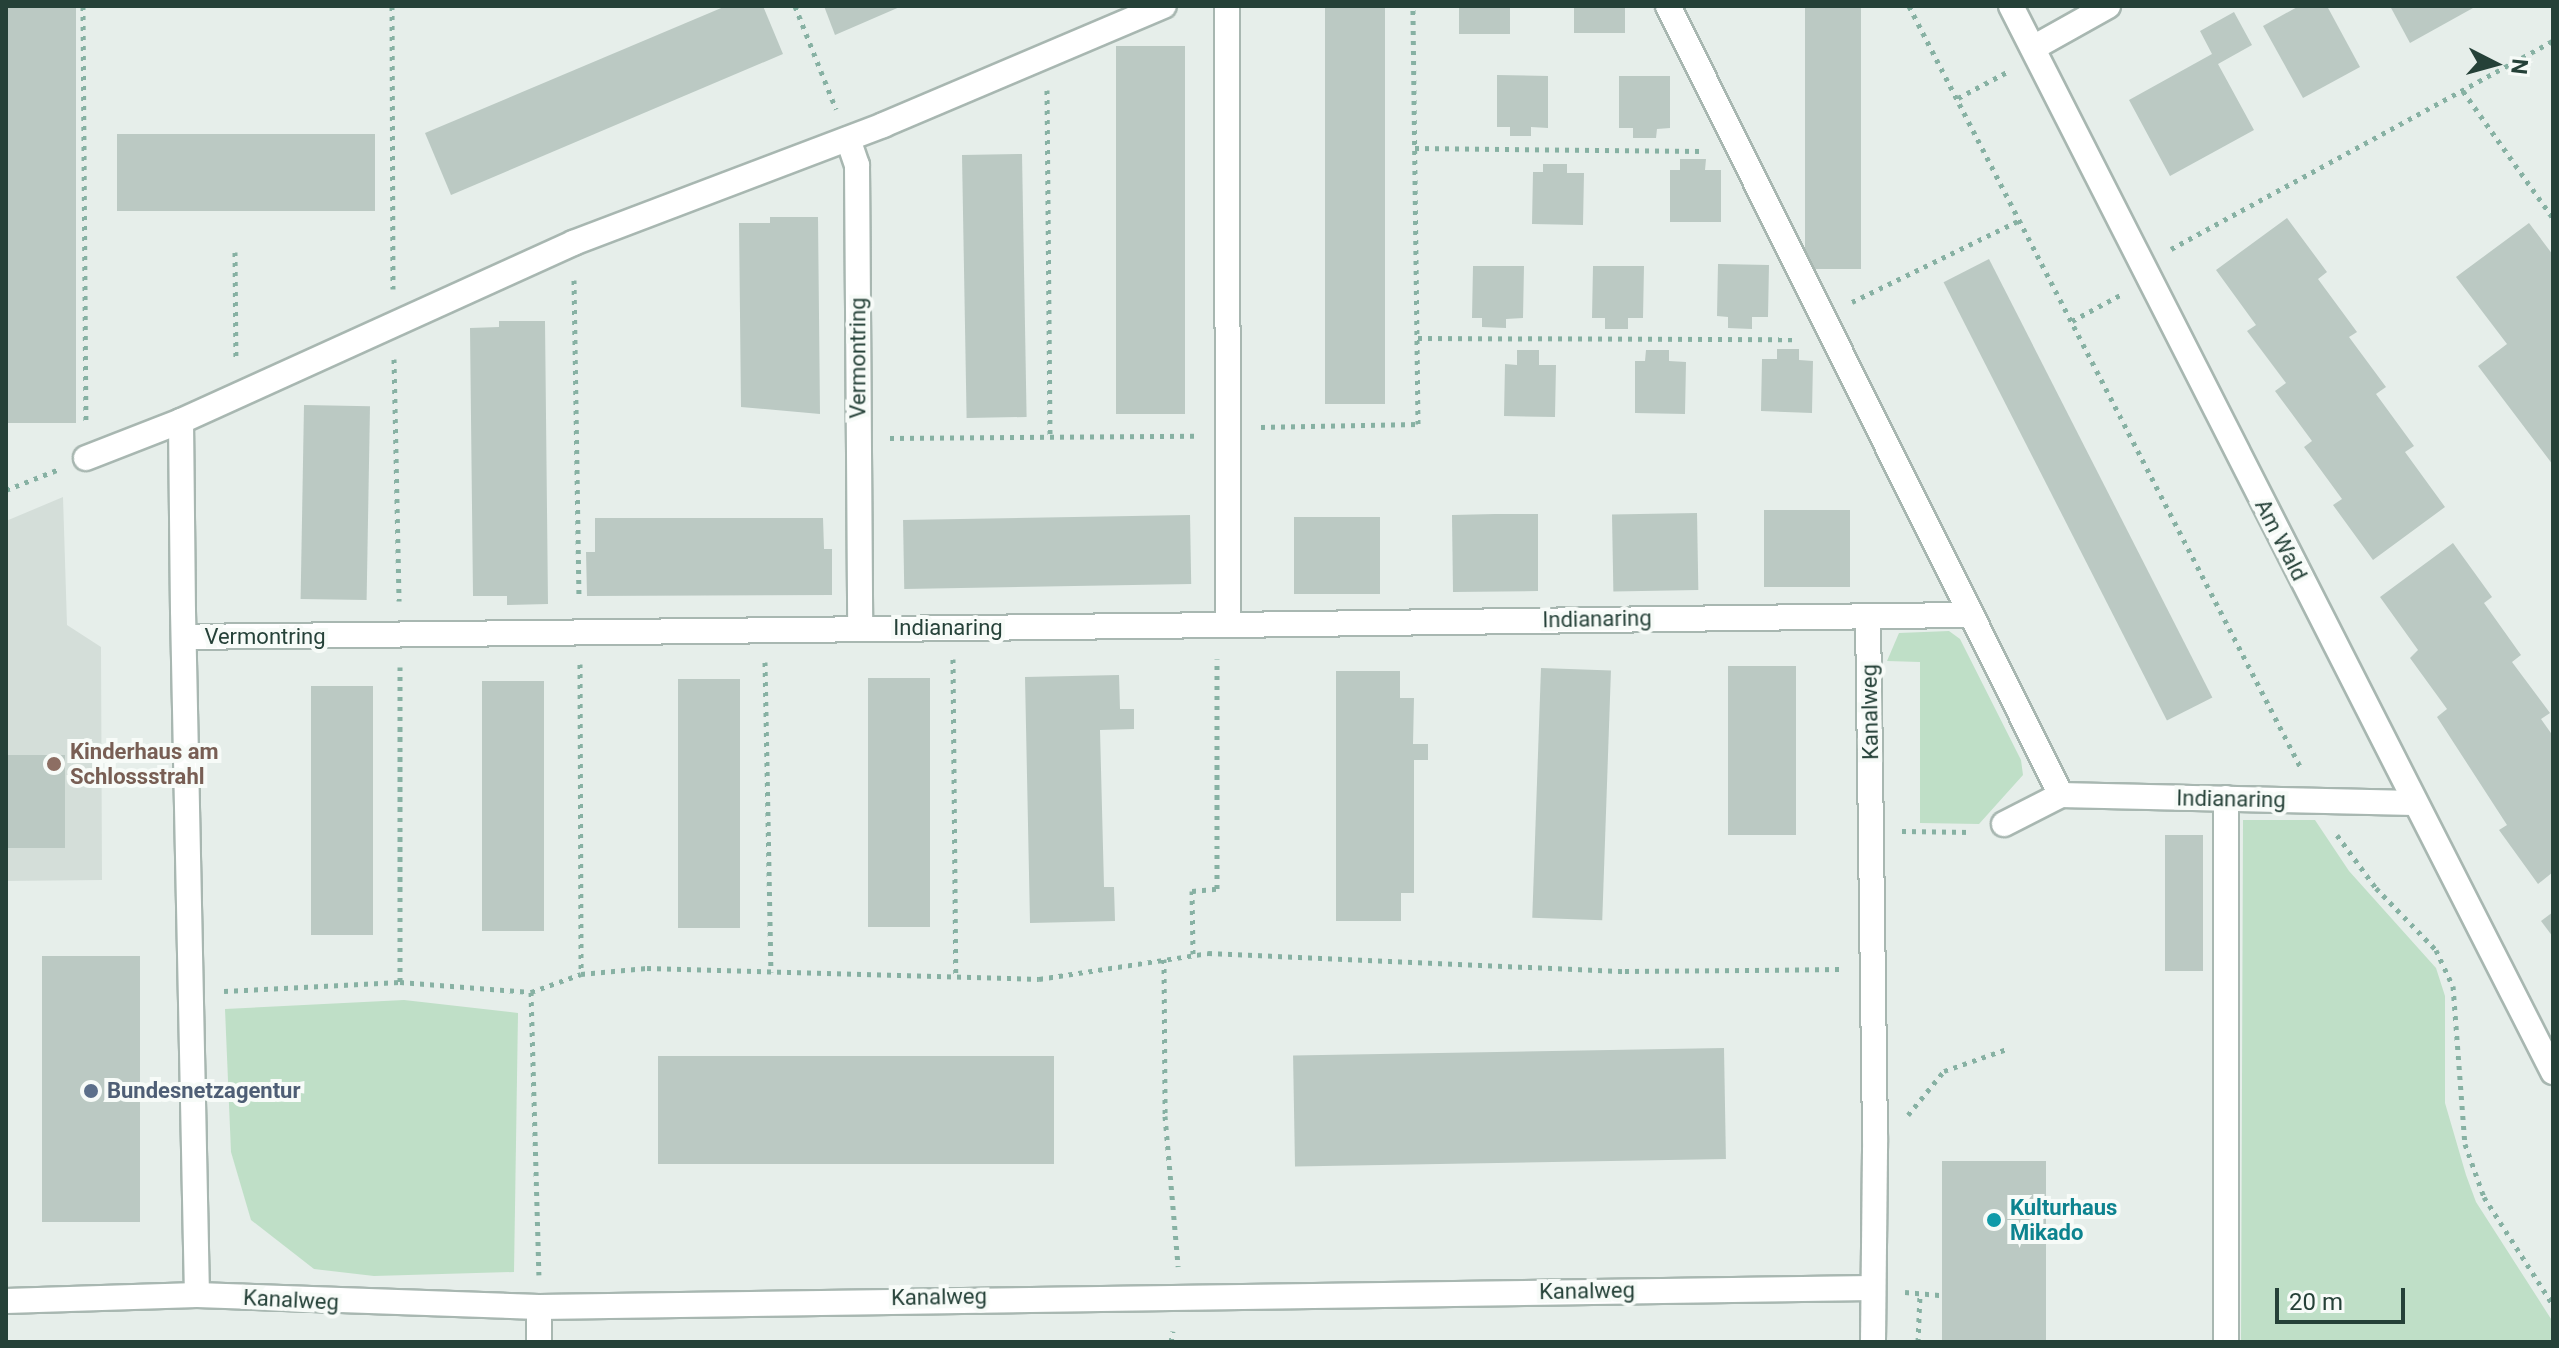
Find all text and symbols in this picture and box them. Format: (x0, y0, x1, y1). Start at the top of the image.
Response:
north arrow (2455, 24, 2535, 104)
text: N (2506, 58, 2533, 76)
street label: Vermontring (845, 297, 871, 419)
street label: Am Wald (2249, 495, 2313, 585)
street label: Indianaring (1542, 605, 1652, 633)
street label: Indianaring (893, 615, 1003, 641)
street label: Vermontring (204, 624, 326, 650)
street label: Kanalweg (1856, 664, 1884, 760)
place label: Kinderhaus am Schlossstrahl (70, 738, 218, 790)
marker: Kinderhaus am Schlossstrahl (45, 755, 63, 773)
street label: Indianaring (2176, 785, 2286, 813)
place label: Bundesnetzagentur (107, 1078, 300, 1104)
marker: Bundesnetzagentur (82, 1082, 100, 1100)
place label: Kulturhaus Mikado (2010, 1194, 2117, 1246)
marker: Kulturhaus Mikado (1985, 1211, 2003, 1229)
scale bar (2279, 1272, 2409, 1322)
street label: Kanalweg (1539, 1277, 1635, 1305)
street label: Kanalweg (891, 1283, 987, 1311)
street label: Kanalweg (242, 1284, 340, 1316)
text: 20 m (2289, 1288, 2343, 1316)

